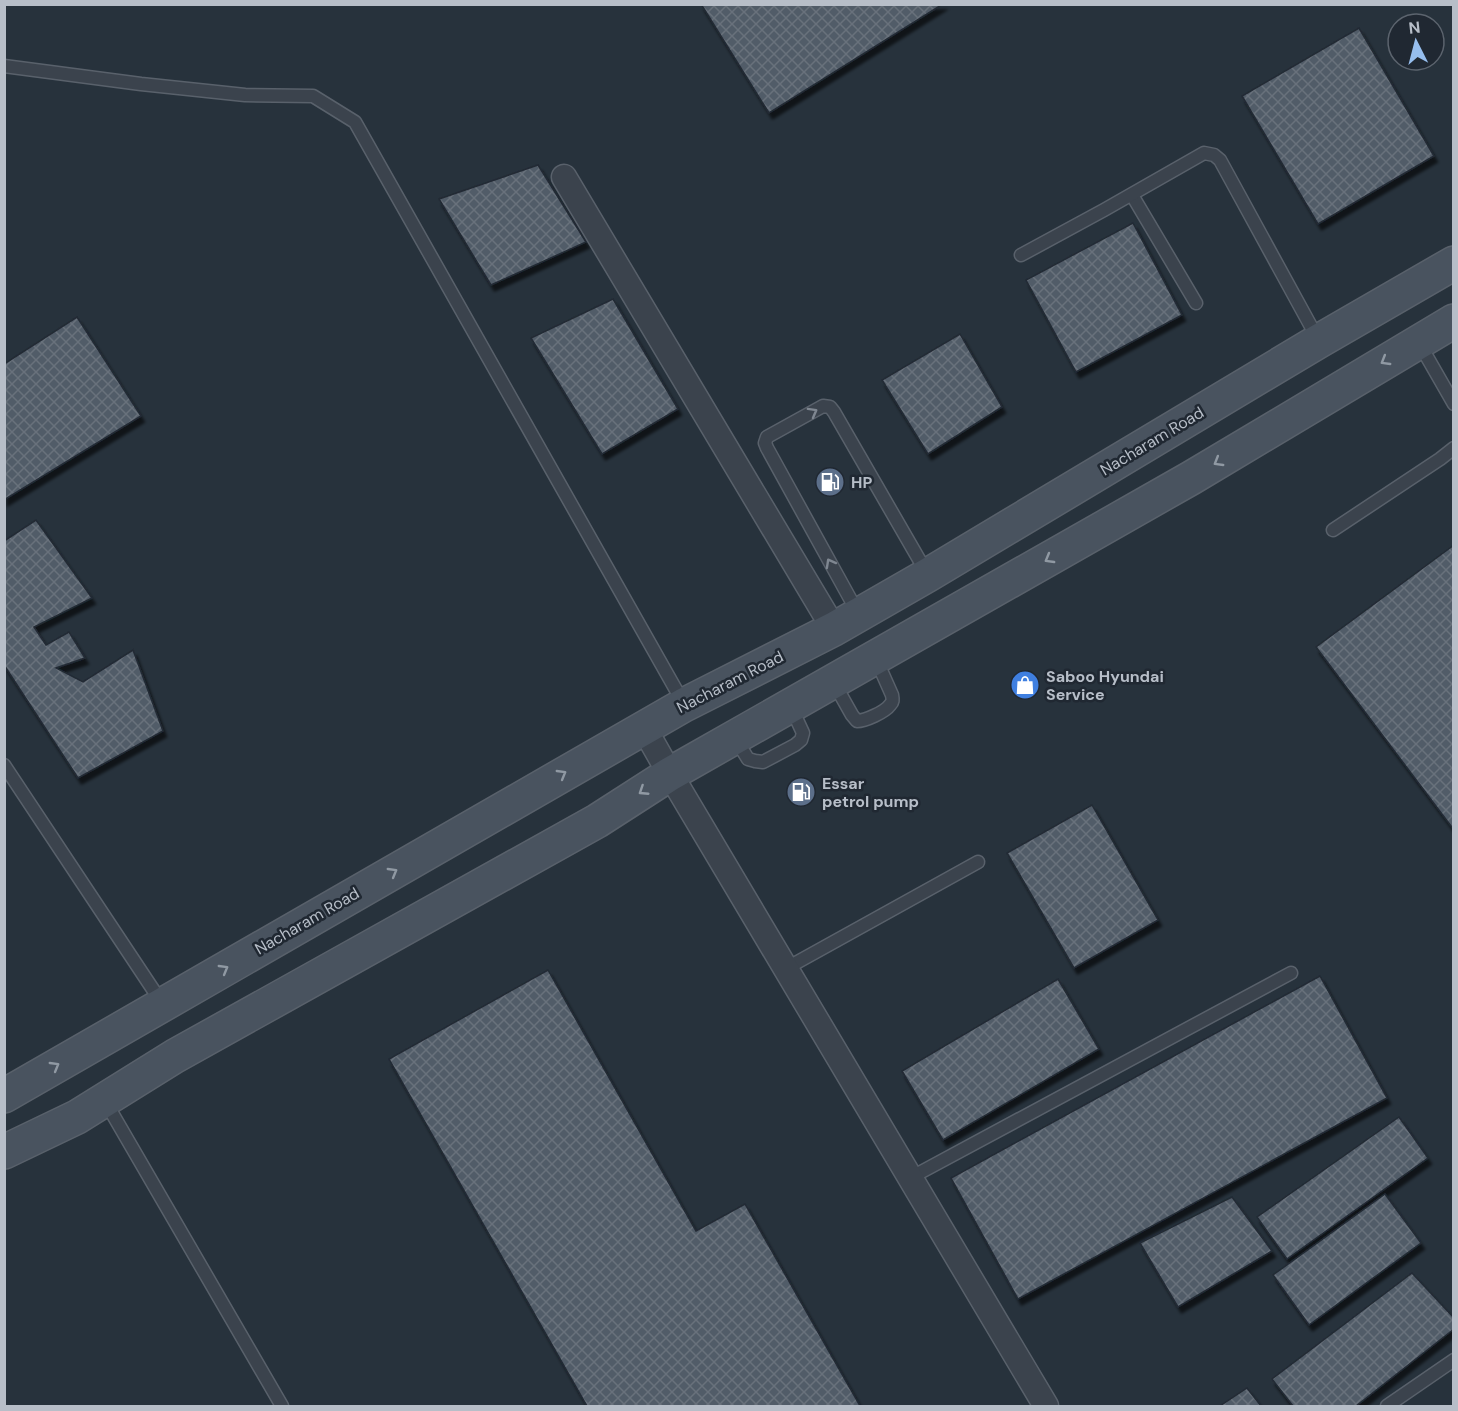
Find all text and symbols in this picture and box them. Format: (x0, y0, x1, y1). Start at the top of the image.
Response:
north arrow (1386, 12, 1446, 72)
text: N (1408, 17, 1421, 39)
one-way arrow (1381, 354, 1391, 366)
street label: Nacharam Road (1096, 402, 1208, 480)
one-way arrow (806, 408, 817, 419)
one-way arrow (1214, 454, 1224, 466)
fuel station icon: HP (814, 466, 846, 498)
place label: HP (851, 472, 872, 493)
one-way arrow (1045, 552, 1055, 563)
one-way arrow (826, 559, 837, 569)
street label: Nacharam Road (673, 646, 787, 718)
place label: Saboo Hyundai Service (1046, 666, 1164, 705)
shop icon: Saboo Hyundai Service (1009, 669, 1041, 701)
one-way arrow (556, 770, 566, 782)
place label: Essar petrol pump (822, 773, 919, 812)
fuel station icon: Essar petrol pump (785, 776, 817, 808)
one-way arrow (639, 784, 650, 795)
one-way arrow (387, 867, 397, 879)
street label: Nacharam Road (251, 883, 363, 959)
one-way arrow (218, 964, 228, 976)
one-way arrow (49, 1062, 59, 1073)

